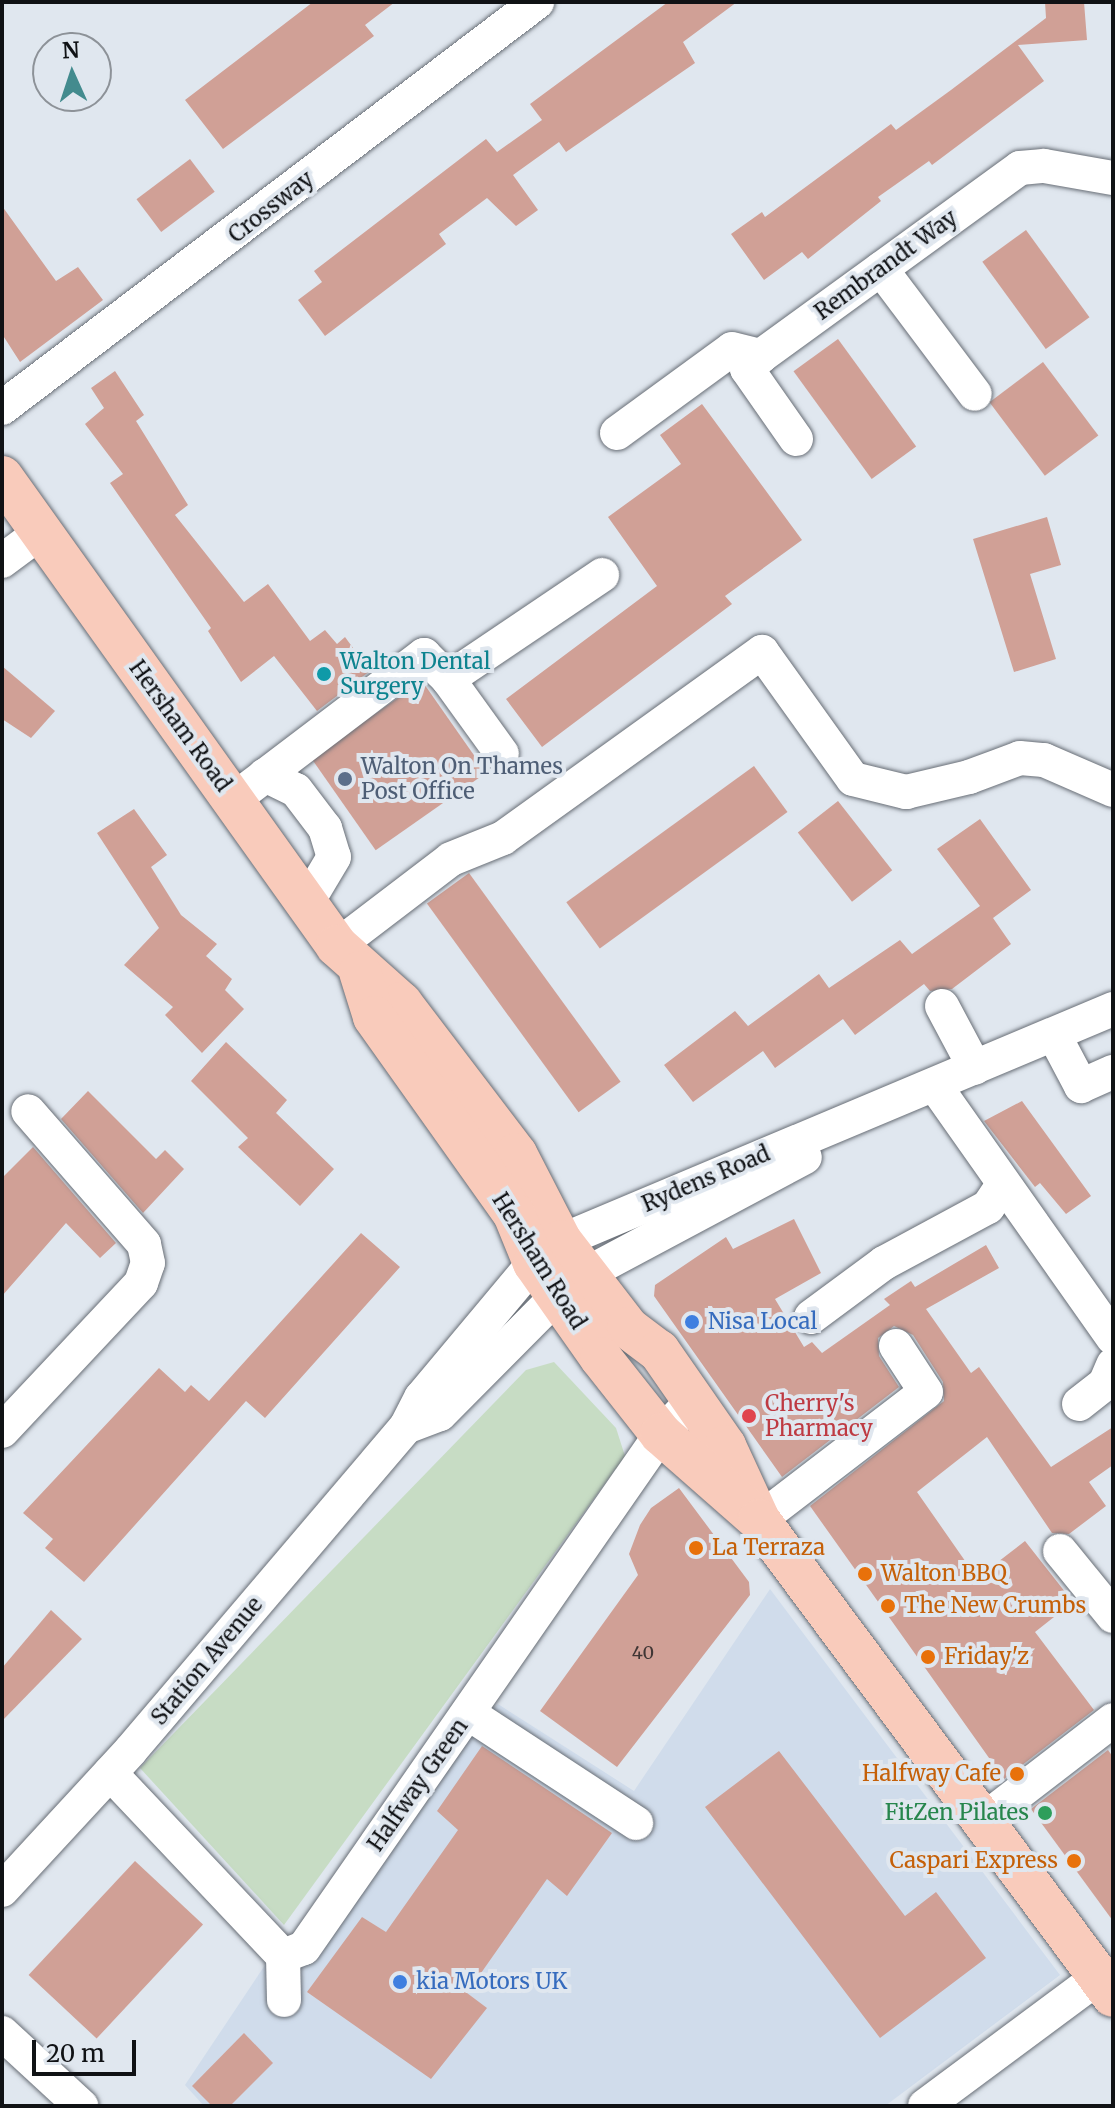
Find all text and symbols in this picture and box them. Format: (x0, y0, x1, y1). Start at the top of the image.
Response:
north arrow (32, 32, 112, 112)
text: N (61, 36, 80, 64)
street label: Crossway (223, 166, 319, 248)
street label: Rembrandt Way (810, 204, 962, 326)
place label: Walton Dental Surgery (340, 648, 490, 700)
street label: Hersham Road (124, 655, 236, 797)
marker: Walton Dental Surgery (315, 665, 333, 683)
place label: Walton On Thames Post Office (361, 753, 563, 804)
marker: Walton On Thames Post Office (336, 770, 354, 788)
street label: Rydens Road (638, 1140, 774, 1218)
street label: Hersham Road (487, 1188, 591, 1334)
place label: Nisa Local (708, 1309, 817, 1335)
marker: Nisa Local (683, 1313, 701, 1331)
place label: Cherry's Pharmacy (765, 1390, 873, 1442)
marker: Cherry's Pharmacy (740, 1407, 758, 1425)
place label: La Terraza (712, 1535, 825, 1561)
marker: La Terraza (687, 1539, 705, 1557)
place label: Walton BBQ (881, 1561, 1007, 1587)
marker: Walton BBQ (856, 1565, 874, 1583)
street label: Station Avenue (146, 1592, 268, 1730)
place label: The New Crumbs (904, 1593, 1086, 1619)
marker: The New Crumbs (879, 1597, 897, 1615)
house number: 40 (632, 1642, 654, 1664)
place label: Friday'z (944, 1644, 1029, 1670)
marker: Friday'z (919, 1648, 937, 1666)
street label: Halfway Green (362, 1714, 474, 1856)
place label: Halfway Cafe (862, 1761, 1001, 1787)
marker: Halfway Cafe (1008, 1765, 1026, 1783)
place label: FitZen Pilates (885, 1800, 1029, 1826)
marker: FitZen Pilates (1036, 1804, 1054, 1822)
place label: Caspari Express (890, 1848, 1058, 1874)
marker: Caspari Express (1065, 1852, 1083, 1870)
place label: kia Motors UK (416, 1969, 567, 1995)
marker: kia Motors UK (391, 1973, 409, 1991)
scale bar (36, 2024, 140, 2074)
text: 20 m (46, 2038, 105, 2069)

